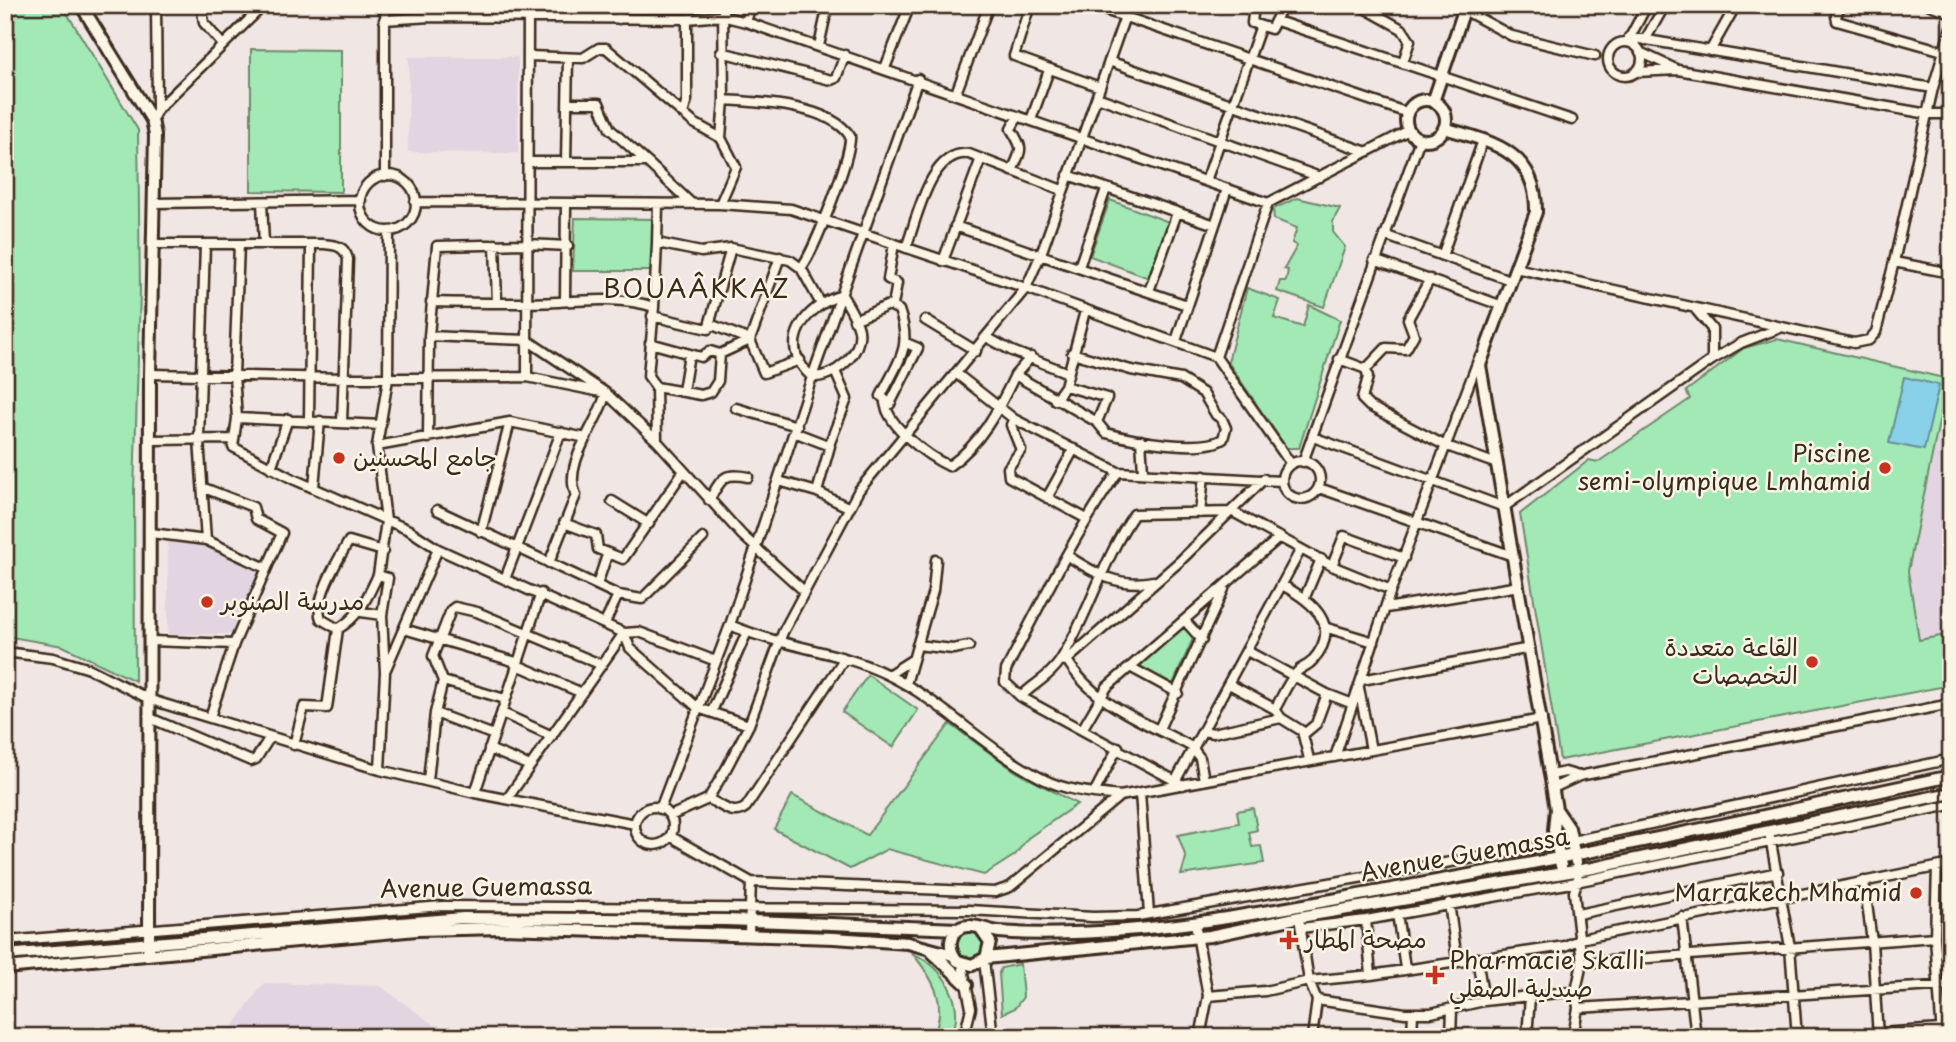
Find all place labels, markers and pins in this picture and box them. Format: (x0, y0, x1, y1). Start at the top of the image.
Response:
place label: Piscine semi-olympique Lmhamid (1578, 434, 1871, 498)
place label: جامع المحسنين (353, 438, 497, 475)
marker: جامع المحسنين (331, 450, 347, 466)
marker: Piscine semi-olympique Lmhamid (1877, 460, 1893, 476)
place label: مدرسة الصنوبر (219, 582, 364, 618)
marker: مدرسة الصنوبر (199, 594, 215, 610)
place label: القاعة متعددة التخصصات (1665, 628, 1798, 692)
marker: القاعة متعددة التخصصات (1804, 654, 1820, 670)
place label: Marrakech Mhamid (1674, 873, 1902, 909)
marker: Marrakech Mhamid (1908, 885, 1924, 901)
place label: مصحة المطار (1303, 920, 1427, 956)
marker: مصحة المطار (1279, 930, 1299, 950)
place label: Pharmacie Skalli صيدلية الصقلي (1449, 941, 1645, 1010)
marker: Pharmacie Skalli صيدلية الصقلي (1427, 967, 1443, 983)

